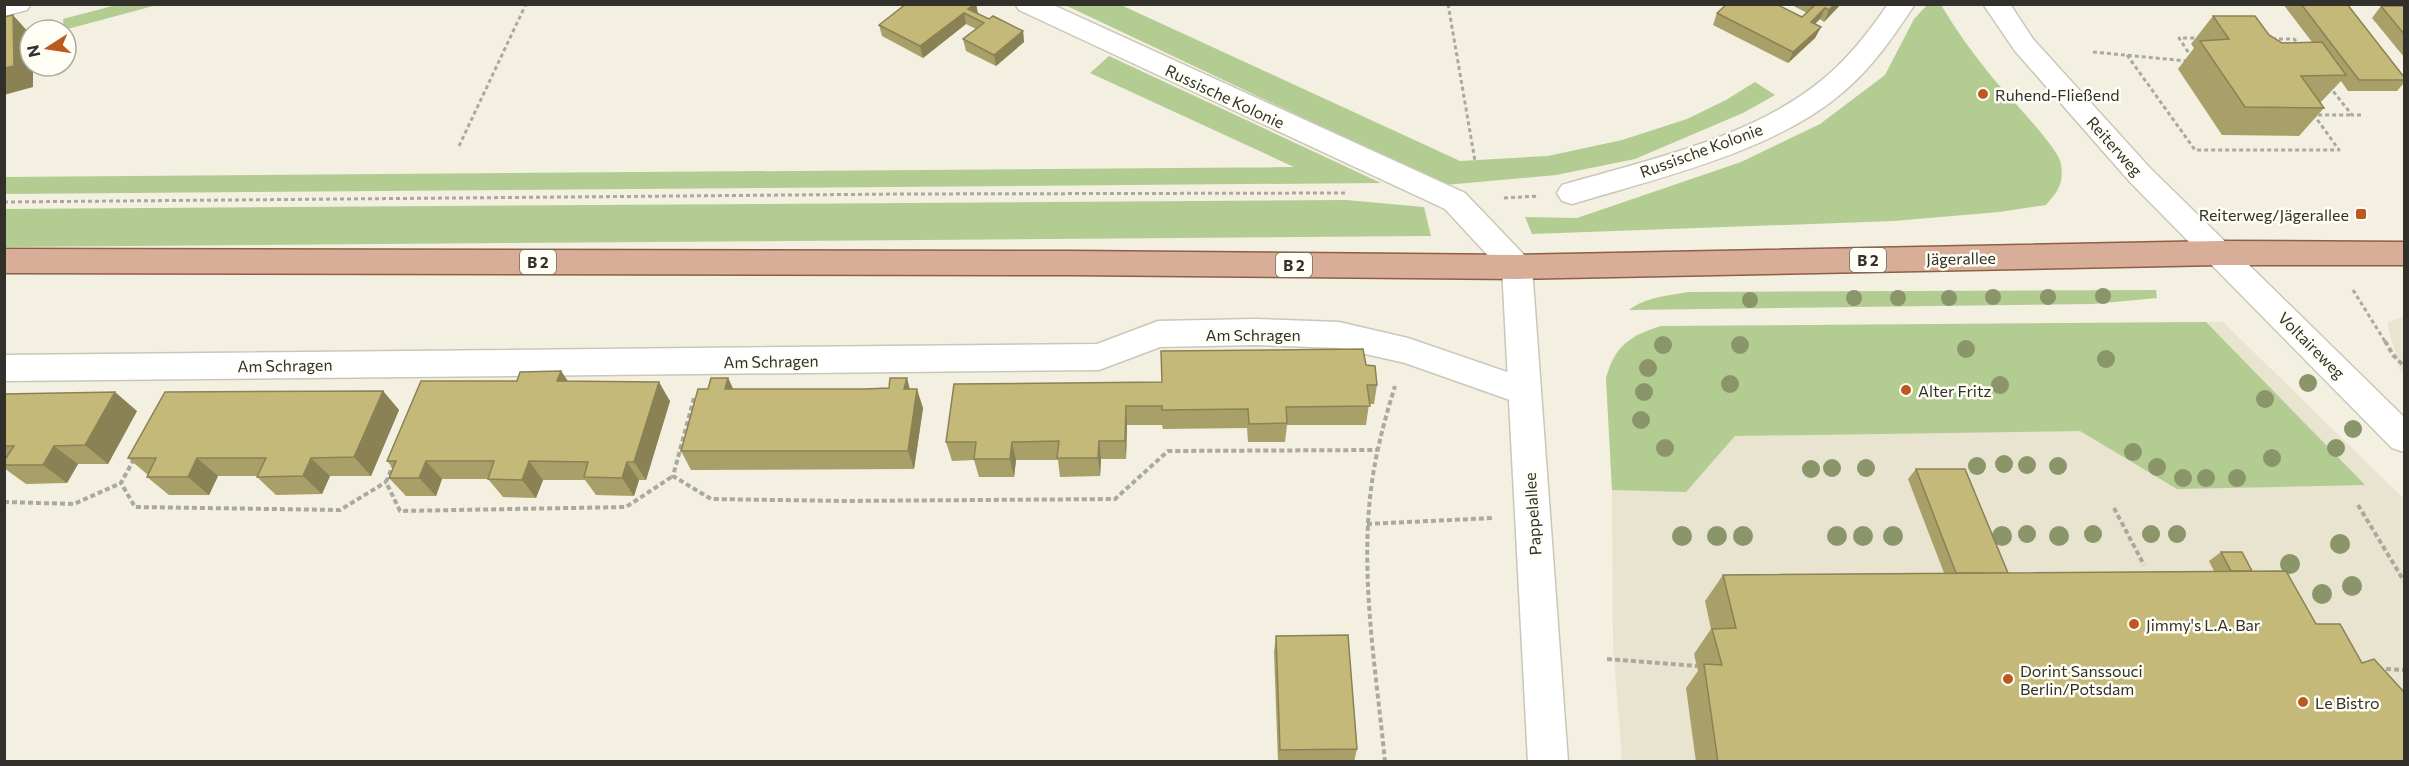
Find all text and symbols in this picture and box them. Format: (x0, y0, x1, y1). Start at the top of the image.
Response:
north arrow (18, 18, 78, 78)
text: N (22, 43, 43, 59)
street label: Russische Kolonie (1162, 60, 1288, 132)
place label: Ruhend-Fließend (1995, 85, 2120, 104)
marker: Ruhend-Fließend (1976, 87, 1990, 101)
street label: Reiterweg (2083, 112, 2147, 180)
street label: Russische Kolonie (1637, 119, 1765, 181)
place label: Reiterweg/Jägerallee (2199, 205, 2349, 224)
marker: Reiterweg/Jägerallee (2354, 207, 2368, 221)
road number: B 2 (1850, 248, 1886, 272)
street label: Jägerallee (1926, 248, 1996, 268)
road number: B 2 (520, 250, 556, 274)
road number: B 2 (1276, 253, 1312, 277)
street label: Voltaireweg (2275, 308, 2350, 383)
street label: Am Schragen (1205, 325, 1301, 344)
street label: Am Schragen (723, 351, 819, 371)
street label: Am Schragen (237, 355, 333, 375)
place label: Alter Fritz (1918, 381, 1991, 400)
marker: Alter Fritz (1899, 383, 1913, 397)
street label: Pappelallee (1520, 472, 1544, 556)
place label: Jimmy's L.A. Bar (2146, 615, 2261, 634)
marker: Jimmy's L.A. Bar (2127, 617, 2141, 631)
place label: Dorint Sanssouci Berlin/Potsdam (2020, 661, 2143, 698)
marker: Dorint Sanssouci Berlin/Potsdam (2001, 672, 2015, 686)
place label: Le Bistro (2315, 693, 2380, 712)
marker: Le Bistro (2296, 695, 2310, 709)

